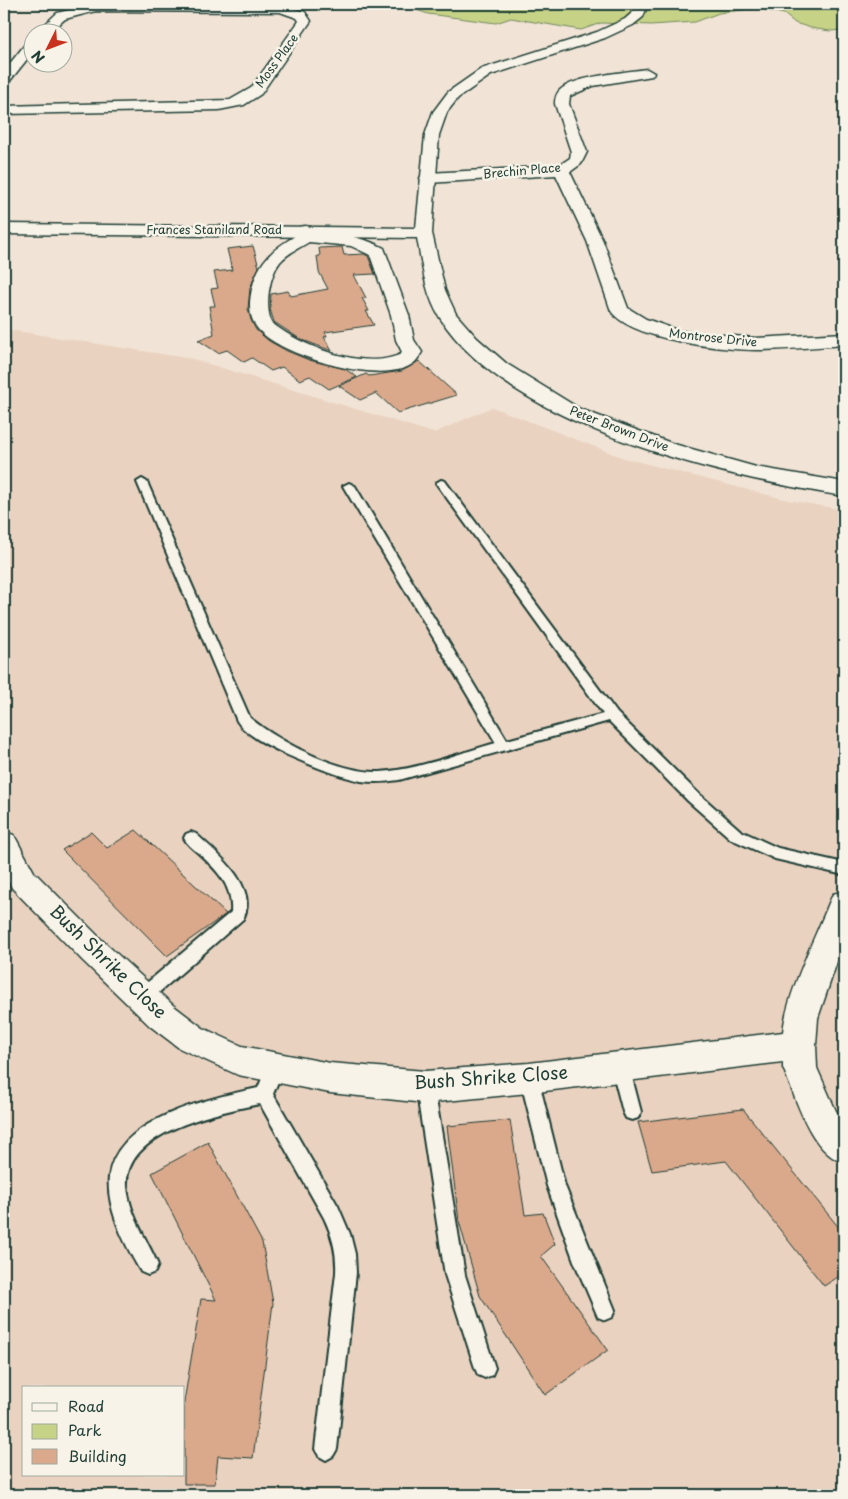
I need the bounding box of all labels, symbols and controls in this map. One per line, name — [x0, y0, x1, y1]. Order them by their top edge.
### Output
north arrow — [22, 22, 72, 72]
street label: Moss Place — [250, 30, 302, 91]
text: N — [26, 46, 49, 68]
street label: Brechin Place — [482, 158, 561, 182]
street label: Frances Staniland Road — [146, 220, 282, 238]
street label: Montrose Drive — [668, 323, 758, 351]
street label: Peter Brown Drive — [567, 401, 672, 455]
street label: Bush Shrike Close — [44, 898, 174, 1024]
street label: Bush Shrike Close — [413, 1058, 569, 1095]
legend — [22, 1386, 185, 1476]
text: Road — [68, 1394, 104, 1417]
text: Park — [68, 1418, 102, 1441]
text: Building — [68, 1444, 127, 1467]

